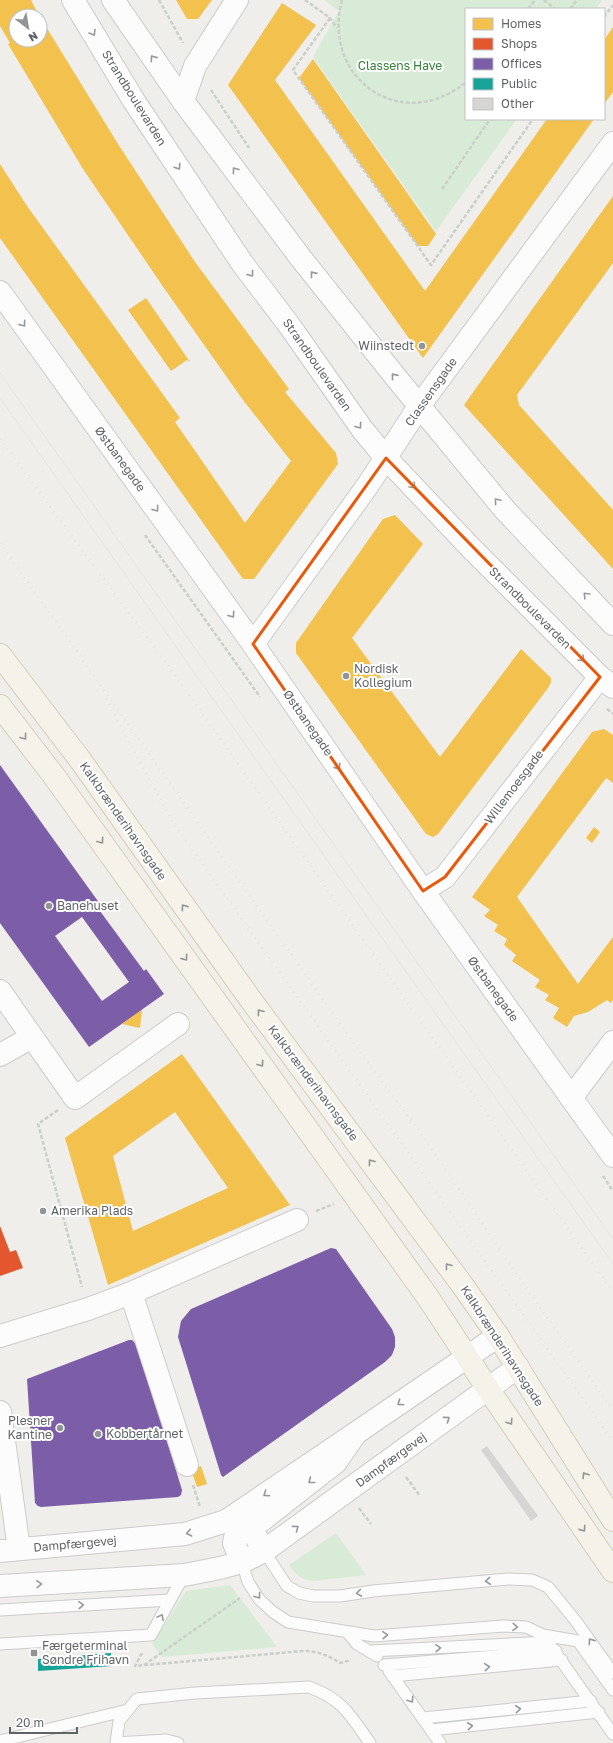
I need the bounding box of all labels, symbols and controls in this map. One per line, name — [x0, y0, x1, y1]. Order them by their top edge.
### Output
north arrow — [8, 8, 48, 48]
legend — [465, 8, 605, 120]
text: Homes — [501, 16, 541, 31]
text: N — [26, 29, 40, 45]
one-way arrow — [89, 29, 96, 36]
text: Shops — [501, 36, 537, 51]
street label: Strandboulevarden — [99, 47, 170, 148]
one-way arrow — [150, 55, 158, 62]
text: Offices — [501, 56, 542, 71]
park label: Classens Have — [358, 58, 442, 73]
text: Public — [501, 76, 538, 91]
text: Other — [501, 96, 534, 111]
one-way arrow — [173, 163, 181, 170]
one-way arrow — [233, 168, 240, 175]
one-way arrow — [246, 270, 253, 277]
one-way arrow — [311, 272, 318, 279]
street label: Strandboulevarden — [280, 315, 355, 414]
one-way arrow — [18, 320, 26, 327]
place label: Wiinstedt — [358, 338, 414, 353]
marker: Wiinstedt — [417, 341, 427, 351]
street label: Classensgade — [401, 354, 460, 429]
one-way arrow — [392, 373, 399, 380]
one-way arrow — [354, 421, 361, 428]
street label: Østbanegade — [92, 423, 149, 494]
one-way arrow — [408, 481, 416, 489]
one-way arrow — [494, 498, 501, 505]
one-way arrow — [151, 505, 159, 512]
street label: Strandboulevarden — [486, 563, 575, 652]
one-way arrow — [584, 593, 591, 600]
one-way arrow — [227, 610, 234, 617]
one-way arrow — [577, 654, 585, 662]
place label: Nordisk Kollegium — [354, 661, 412, 690]
marker: Nordisk Kollegium — [341, 671, 351, 681]
street label: Østbanegade — [280, 687, 337, 759]
one-way arrow — [19, 732, 26, 739]
street label: Willemoesgade — [481, 747, 546, 827]
street label: Kalkbrænderihavnsgade — [77, 759, 170, 883]
one-way arrow — [333, 763, 340, 770]
one-way arrow — [96, 837, 103, 844]
place label: Banehuset — [57, 898, 119, 913]
marker: Banehuset — [44, 901, 54, 911]
one-way arrow — [182, 904, 189, 911]
street label: Østbanegade — [465, 953, 522, 1024]
one-way arrow — [180, 954, 188, 961]
one-way arrow — [258, 1010, 265, 1017]
street label: Kalkbrænderihavnsgade — [265, 1022, 362, 1144]
one-way arrow — [256, 1060, 263, 1067]
one-way arrow — [369, 1159, 376, 1166]
place label: Amerika Plads — [51, 1203, 133, 1218]
marker: Amerika Plads — [38, 1206, 48, 1216]
one-way arrow — [445, 1263, 453, 1270]
street label: Kalkbrænderihavnsgade — [458, 1282, 547, 1409]
one-way arrow — [397, 1398, 404, 1406]
place label: Plesner Kantine — [7, 1413, 52, 1442]
one-way arrow — [442, 1417, 449, 1424]
one-way arrow — [505, 1417, 512, 1424]
marker: Plesner Kantine — [55, 1423, 65, 1433]
place label: Kobbertårnet — [106, 1426, 183, 1441]
marker: Kobbertårnet — [93, 1429, 103, 1439]
street label: Dampfærgevej — [352, 1429, 429, 1490]
one-way arrow — [582, 1472, 590, 1479]
one-way arrow — [309, 1477, 316, 1484]
one-way arrow — [263, 1489, 270, 1497]
one-way arrow — [579, 1524, 586, 1531]
one-way arrow — [292, 1526, 299, 1533]
one-way arrow — [186, 1528, 192, 1536]
street label: Dampfærgevej — [33, 1532, 117, 1555]
one-way arrow — [485, 1576, 491, 1585]
one-way arrow — [36, 1579, 42, 1588]
one-way arrow — [356, 1588, 362, 1597]
one-way arrow — [253, 1592, 260, 1599]
one-way arrow — [78, 1601, 84, 1610]
one-way arrow — [156, 1614, 164, 1622]
one-way arrow — [512, 1622, 518, 1631]
one-way arrow — [382, 1630, 388, 1639]
place label: Færgeterminal Søndre Frihavn — [42, 1638, 129, 1667]
one-way arrow — [588, 1638, 596, 1645]
one-way arrow — [435, 1644, 441, 1652]
marker: Færgeterminal Søndre Frihavn — [29, 1648, 39, 1658]
one-way arrow — [484, 1663, 490, 1672]
one-way arrow — [406, 1696, 414, 1703]
one-way arrow — [515, 1704, 521, 1713]
scale bar — [10, 1709, 77, 1735]
text: 20 m — [16, 1715, 44, 1730]
one-way arrow — [467, 1721, 473, 1730]

